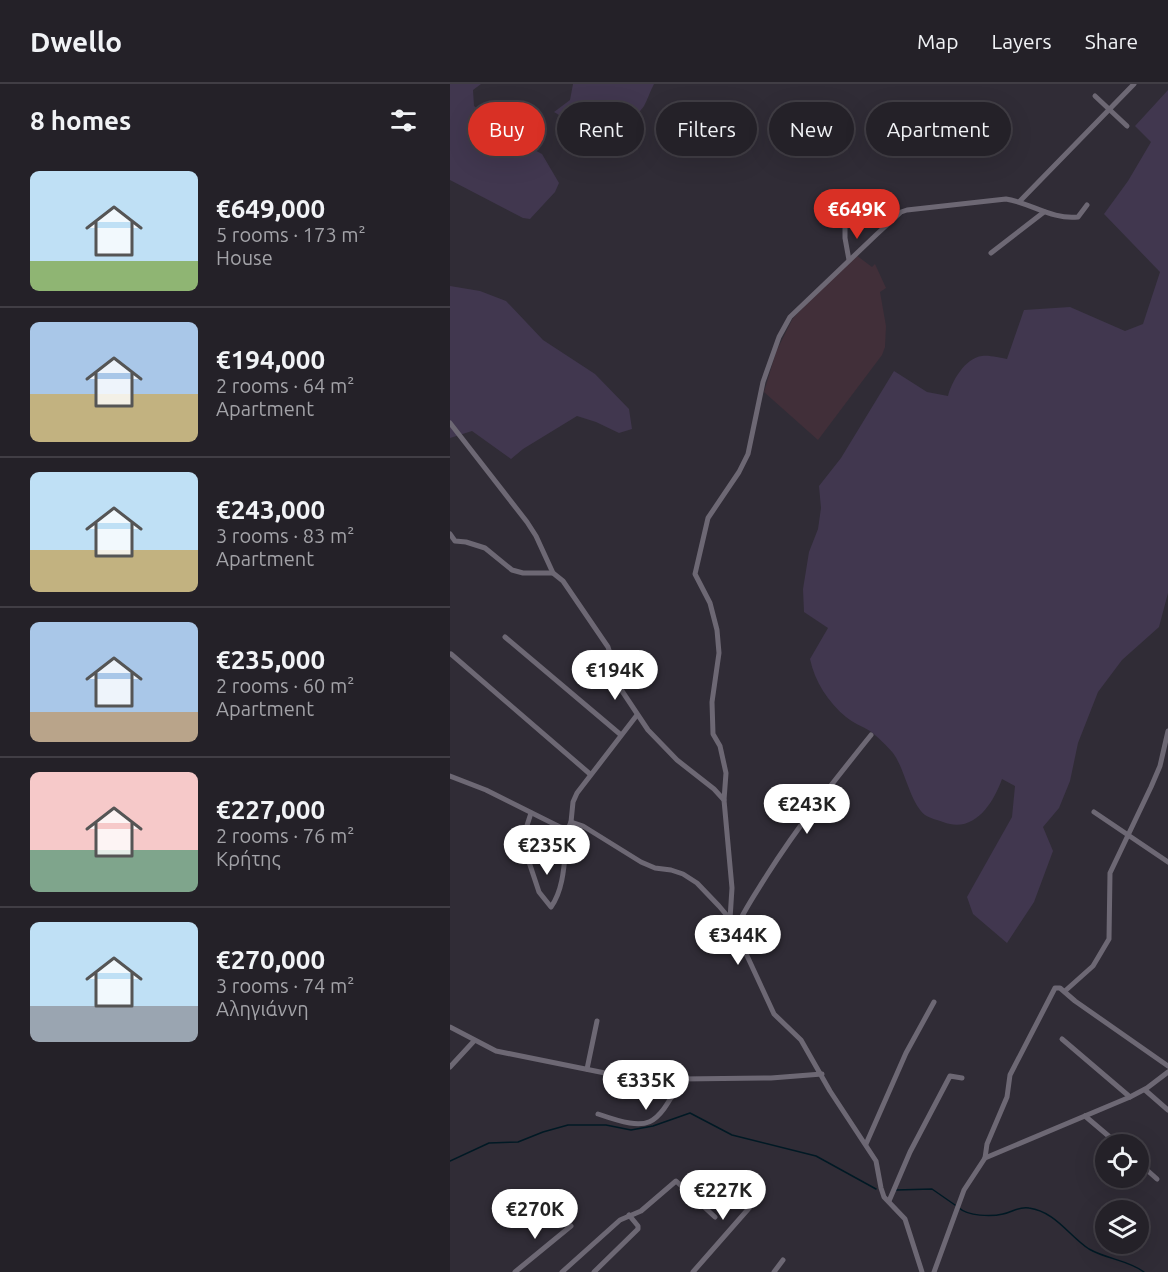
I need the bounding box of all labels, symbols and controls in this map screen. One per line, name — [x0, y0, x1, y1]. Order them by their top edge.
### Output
text: Dwello — [30, 26, 122, 57]
text: Map — [917, 29, 958, 53]
text: Layers — [991, 29, 1052, 53]
text: Share — [1085, 29, 1138, 53]
chip: Buy — [468, 102, 545, 156]
chip: Rent — [557, 102, 644, 156]
chip: Filters — [656, 102, 757, 156]
chip: New — [769, 102, 854, 156]
chip: Apartment — [866, 102, 1011, 156]
icon: filters — [387, 104, 420, 137]
text: 8 homes — [30, 106, 131, 135]
pin: €649K — [815, 189, 899, 240]
text: €649,000 — [216, 194, 325, 223]
icon: home — [78, 195, 150, 267]
text: €649K — [828, 197, 886, 220]
text: 5 rooms · 173 m² — [216, 223, 366, 246]
text: House — [216, 246, 273, 269]
text: €194,000 — [216, 345, 325, 374]
icon: home — [78, 346, 150, 418]
text: 2 rooms · 64 m² — [216, 374, 354, 397]
text: Apartment — [216, 397, 314, 420]
text: €243,000 — [216, 495, 325, 524]
icon: home — [78, 496, 150, 568]
text: 3 rooms · 83 m² — [216, 524, 354, 547]
text: Apartment — [216, 547, 314, 570]
text: €235,000 — [216, 645, 325, 674]
icon: home — [78, 646, 150, 718]
pin: €194K — [573, 650, 657, 701]
text: €194K — [586, 658, 644, 681]
text: 2 rooms · 60 m² — [216, 674, 354, 697]
text: Apartment — [216, 697, 314, 720]
pin: €243K — [765, 784, 849, 835]
text: €243K — [778, 792, 836, 815]
text: €227,000 — [216, 795, 325, 824]
icon: home — [78, 796, 150, 868]
text: 2 rooms · 76 m² — [216, 824, 354, 847]
pin: €235K — [505, 825, 589, 876]
text: €235K — [518, 833, 576, 856]
text: Κρήτης — [216, 847, 281, 870]
pin: €344K — [696, 915, 780, 966]
text: €344K — [709, 923, 767, 946]
text: €270,000 — [216, 945, 325, 974]
icon: home — [78, 946, 150, 1018]
text: 3 rooms · 74 m² — [216, 974, 354, 997]
text: Αληγιάννη — [216, 997, 309, 1020]
pin: €335K — [604, 1060, 688, 1111]
text: €335K — [617, 1068, 675, 1091]
map controls — [1095, 1134, 1149, 1254]
button: locate — [1095, 1134, 1149, 1188]
pin: €227K — [681, 1170, 765, 1221]
text: €227K — [694, 1178, 752, 1201]
pin: €270K — [493, 1189, 577, 1240]
text: €270K — [506, 1197, 564, 1220]
button: layers — [1095, 1200, 1149, 1254]

